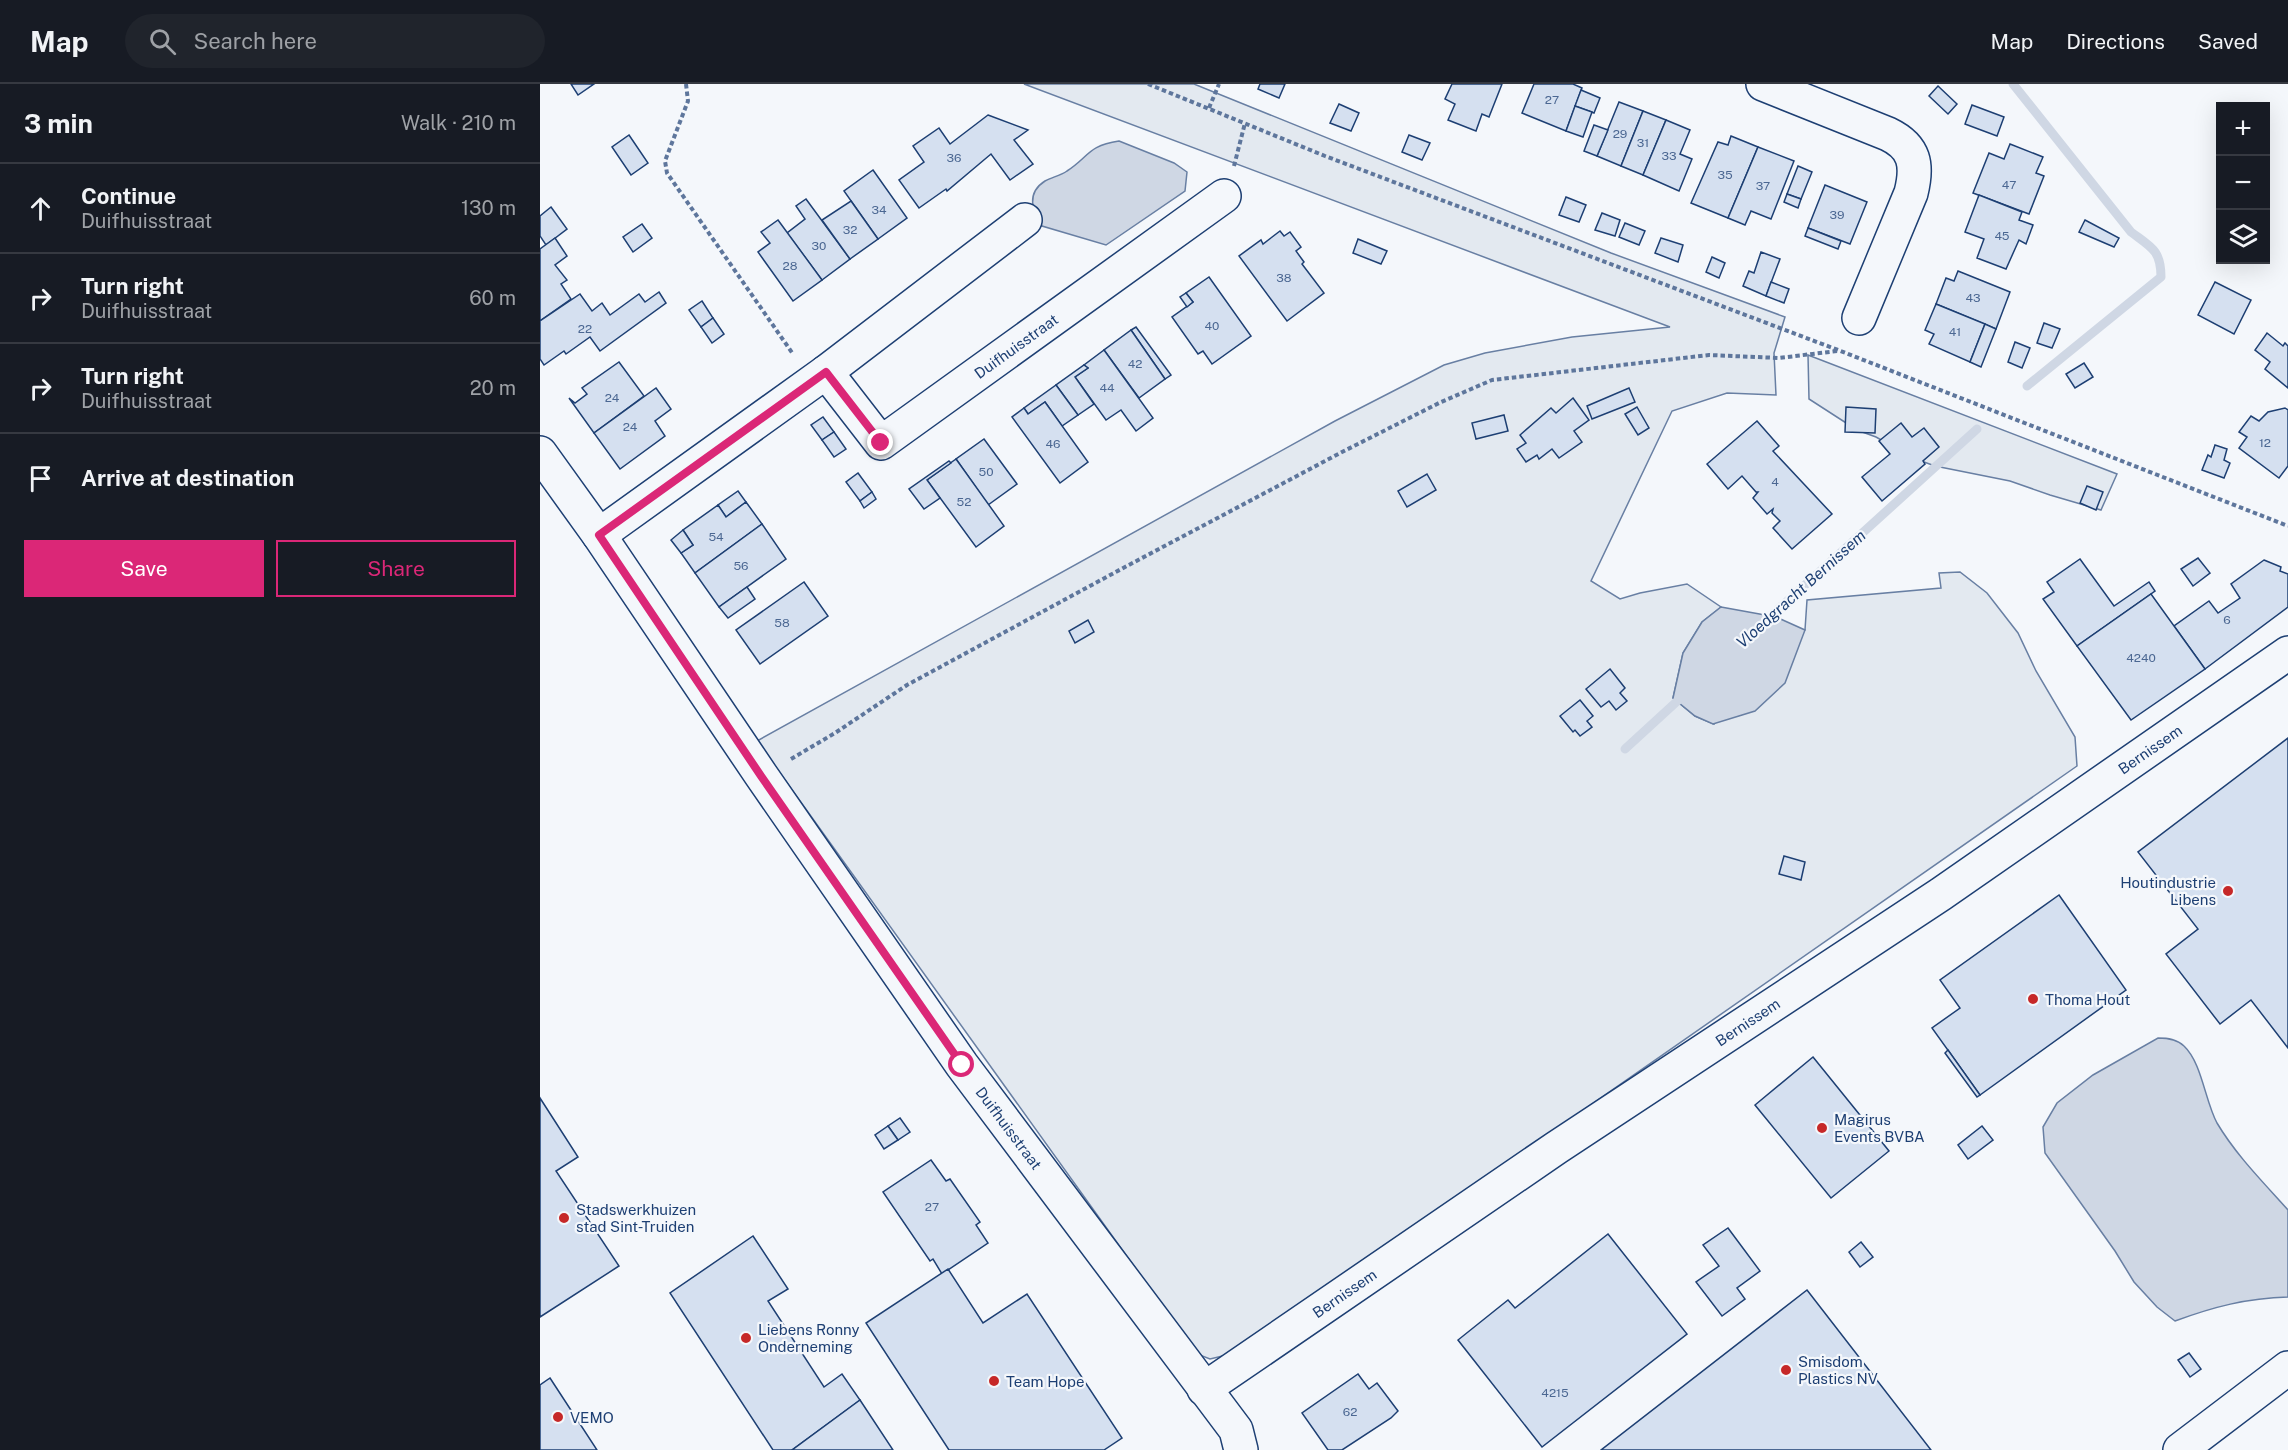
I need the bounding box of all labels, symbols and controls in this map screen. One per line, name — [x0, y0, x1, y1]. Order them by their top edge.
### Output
search box — [125, 14, 545, 68]
text: Map — [30, 25, 89, 58]
icon: search — [146, 25, 179, 58]
text: Search here — [194, 28, 317, 54]
text: Map — [1991, 29, 2033, 54]
text: Directions — [2066, 29, 2165, 54]
text: Saved — [2198, 29, 2258, 54]
house number: 27 — [1545, 93, 1559, 107]
map controls — [2216, 102, 2270, 264]
button: + — [2216, 102, 2270, 156]
text: 3 min — [24, 108, 93, 139]
text: Walk · 210 m — [401, 111, 516, 135]
house number: 29 — [1613, 127, 1627, 141]
house number: 31 — [1637, 136, 1649, 150]
house number: 33 — [1661, 149, 1677, 163]
house number: 36 — [947, 151, 961, 165]
button: − — [2216, 156, 2270, 210]
house number: 35 — [1717, 168, 1733, 182]
house number: 47 — [2002, 178, 2016, 192]
house number: 37 — [1756, 179, 1770, 193]
text: Continue — [81, 183, 176, 209]
icon: ahead — [24, 192, 57, 225]
text: 130 m — [461, 196, 516, 220]
house number: 34 — [871, 203, 887, 217]
house number: 39 — [1830, 208, 1844, 222]
text: Duifhuisstraat — [81, 209, 212, 233]
button: layers — [2216, 210, 2270, 264]
house number: 32 — [843, 223, 857, 237]
house number: 45 — [1994, 229, 2010, 243]
house number: 30 — [812, 239, 826, 253]
house number: 28 — [783, 259, 798, 273]
house number: 38 — [1276, 271, 1292, 285]
text: Turn right — [81, 273, 184, 299]
icon: right — [24, 282, 57, 315]
text: 60 m — [469, 286, 516, 310]
house number: 43 — [1965, 291, 1981, 305]
text: Duifhuisstraat — [81, 299, 212, 323]
street label: Duifhuisstraat — [971, 310, 1061, 382]
house number: 40 — [1205, 319, 1219, 333]
house number: 22 — [578, 322, 592, 336]
house number: 41 — [1949, 325, 1961, 339]
house number: 42 — [1128, 357, 1142, 371]
text: Turn right — [81, 363, 184, 389]
icon: right — [24, 372, 57, 405]
text: 20 m — [470, 376, 516, 400]
house number: 44 — [1099, 381, 1115, 395]
text: Duifhuisstraat — [81, 389, 212, 413]
house number: 24 — [605, 391, 620, 405]
house number: 24 — [623, 420, 638, 434]
route end — [867, 429, 893, 455]
house number: 12 — [2259, 436, 2271, 450]
house number: 46 — [1045, 437, 1061, 451]
icon: arrive — [24, 462, 57, 495]
text: Arrive at destination — [81, 465, 294, 491]
house number: 50 — [978, 465, 994, 479]
house number: 4 — [1771, 475, 1779, 489]
house number: 52 — [957, 495, 971, 509]
water label: Vloedgracht Bernissem — [1732, 526, 1870, 652]
house number: 54 — [708, 530, 724, 544]
button: Save — [24, 540, 264, 597]
button: Share — [276, 540, 516, 597]
house number: 56 — [733, 559, 749, 573]
house number: 6 — [2223, 613, 2231, 627]
house number: 58 — [774, 616, 790, 630]
house number: 4240 — [2126, 651, 2156, 665]
street label: Bernissem — [2115, 721, 2185, 777]
place label: Houtindustrie Libens — [2120, 874, 2216, 908]
marker: Houtindustrie Libens — [2221, 884, 2235, 898]
place label: Thoma Hout — [2045, 991, 2130, 1008]
marker: Thoma Hout — [2026, 992, 2040, 1006]
street label: Bernissem — [1712, 994, 1783, 1049]
route start — [948, 1051, 974, 1077]
street label: Duifhuisstraat — [973, 1083, 1046, 1173]
place label: Magirus Events BVBA — [1834, 1111, 1925, 1145]
marker: Magirus Events BVBA — [1815, 1121, 1829, 1135]
house number: 27 — [925, 1200, 939, 1214]
place label: Stadswerkhuizen stad Sint-Truiden — [576, 1201, 696, 1235]
marker: Stadswerkhuizen stad Sint-Truiden — [557, 1211, 571, 1225]
street label: Bernissem — [1309, 1265, 1379, 1321]
place label: Liebens Ronny Onderneming — [758, 1321, 860, 1355]
marker: Liebens Ronny Onderneming — [739, 1331, 753, 1345]
place label: Smisdom Plastics NV — [1798, 1353, 1878, 1387]
marker: Smisdom Plastics NV — [1779, 1363, 1793, 1377]
place label: Team Hope — [1006, 1373, 1084, 1390]
marker: Team Hope — [987, 1374, 1001, 1388]
house number: 4215 — [1541, 1386, 1569, 1400]
house number: 62 — [1343, 1405, 1357, 1419]
place label: VEMO — [570, 1409, 614, 1426]
marker: VEMO — [551, 1410, 565, 1424]

